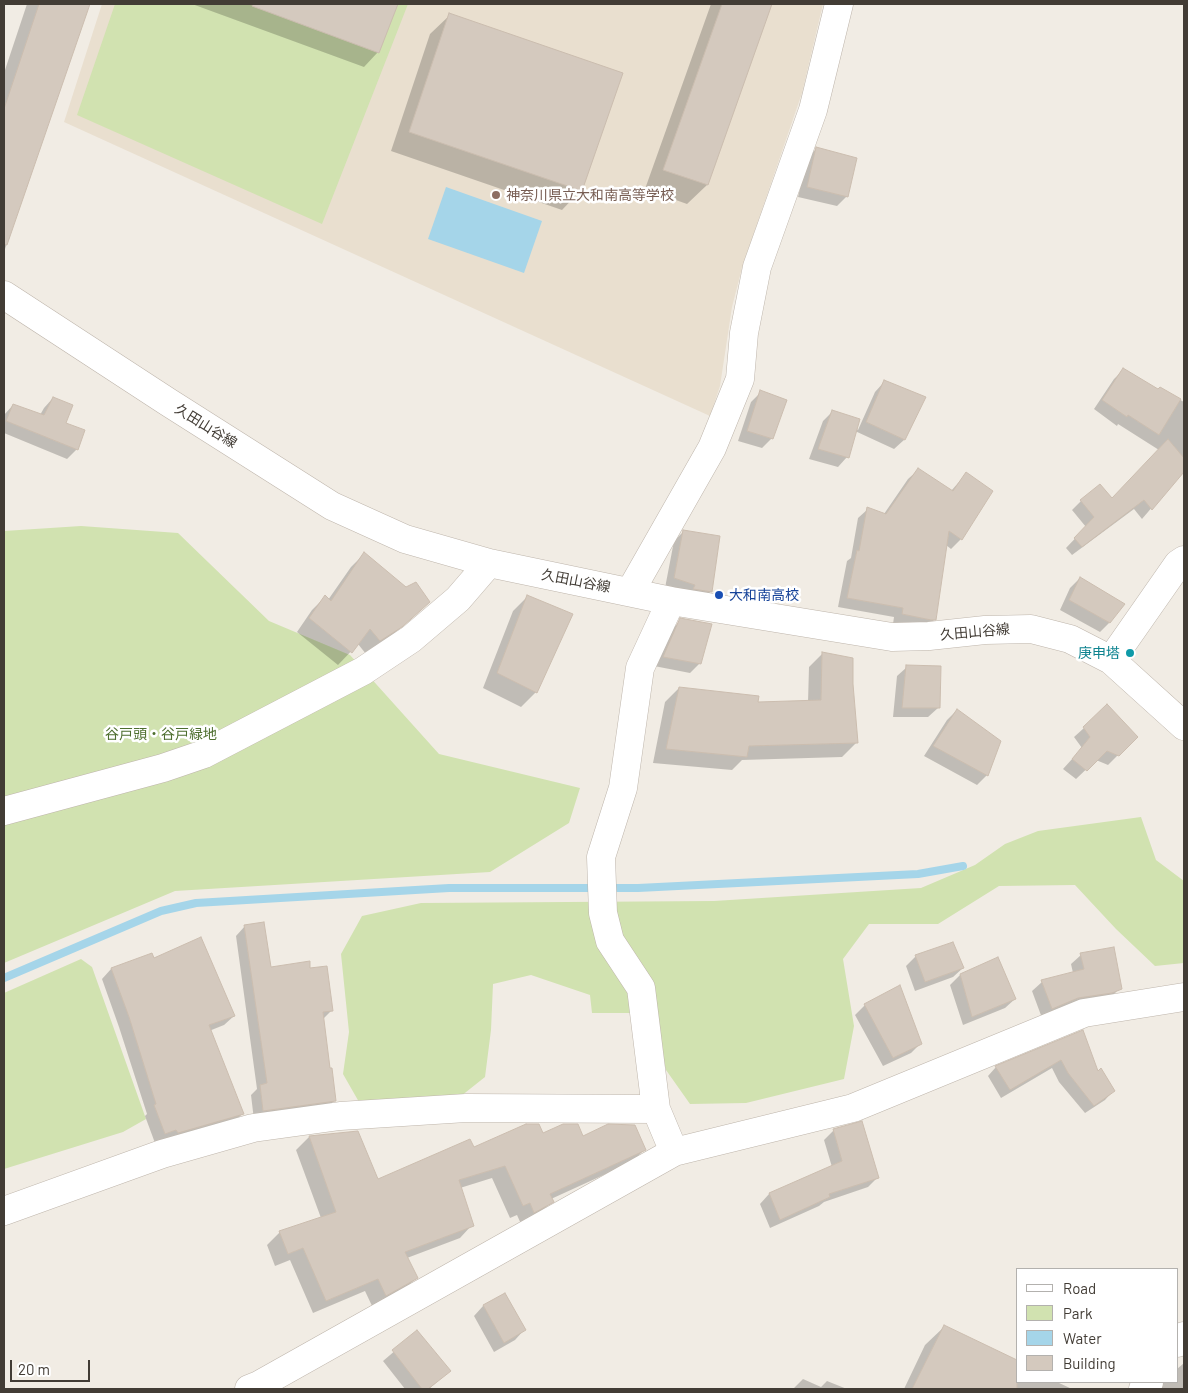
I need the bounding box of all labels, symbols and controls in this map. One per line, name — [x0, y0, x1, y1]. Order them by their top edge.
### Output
place label: 神奈川県立大和南高等学校 — [506, 187, 674, 203]
marker: 神奈川県立大和南高等学校 — [490, 189, 502, 201]
street label: 久田山谷線 — [172, 400, 240, 452]
street label: 久田山谷線 — [540, 566, 612, 596]
place label: 大和南高校 — [729, 587, 799, 603]
marker: 大和南高校 — [713, 589, 725, 601]
street label: 久田山谷線 — [939, 621, 1011, 643]
place label: 庚申塔 — [1078, 645, 1120, 661]
marker: 庚申塔 — [1124, 647, 1136, 659]
park label: 谷戸頭・谷戸緑地 — [105, 726, 217, 742]
legend — [1016, 1268, 1178, 1383]
text: Road — [1063, 1279, 1096, 1297]
text: Park — [1063, 1304, 1092, 1322]
text: Water — [1063, 1329, 1102, 1347]
scale bar — [12, 1350, 92, 1382]
text: Building — [1063, 1354, 1116, 1372]
text: 20 m — [18, 1360, 50, 1378]

